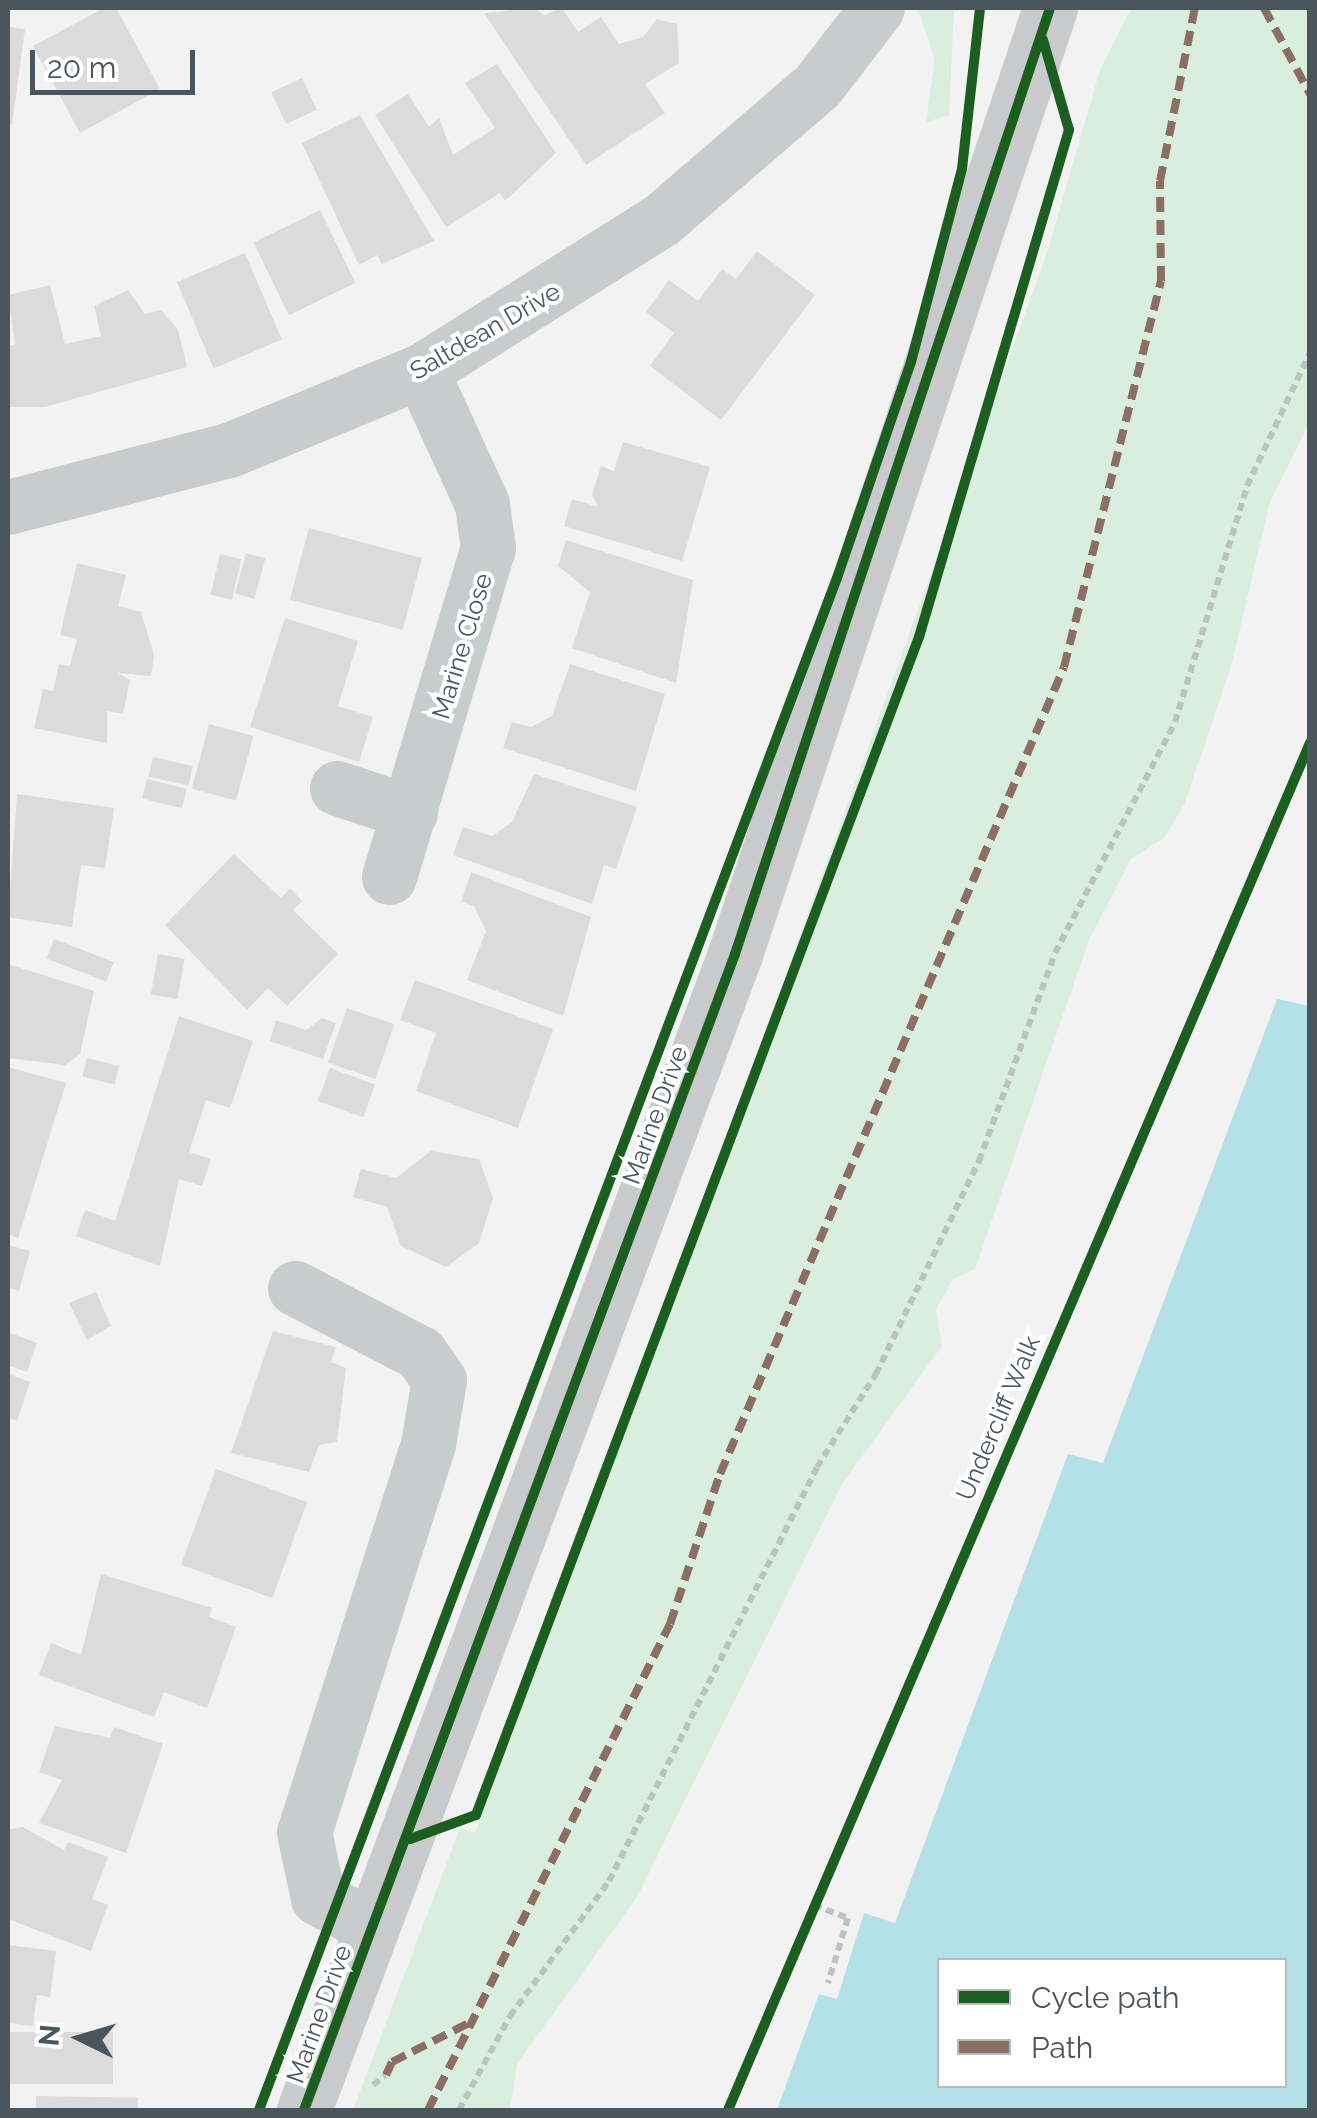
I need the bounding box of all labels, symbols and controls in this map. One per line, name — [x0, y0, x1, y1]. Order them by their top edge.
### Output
scale bar — [35, 30, 200, 92]
text: 20 m — [47, 50, 116, 85]
street label: Saltdean Drive — [405, 276, 565, 386]
street label: Marine Close — [426, 569, 498, 723]
street label: Marine Drive — [616, 1042, 694, 1188]
street label: Undercliff Walk — [950, 1331, 1046, 1505]
street label: Marine Drive — [280, 1941, 358, 2087]
legend — [937, 1958, 1287, 2088]
text: Cycle path — [1031, 1980, 1179, 2015]
north arrow — [30, 1988, 130, 2088]
text: N — [32, 2023, 67, 2047]
text: Path — [1031, 2030, 1093, 2065]

